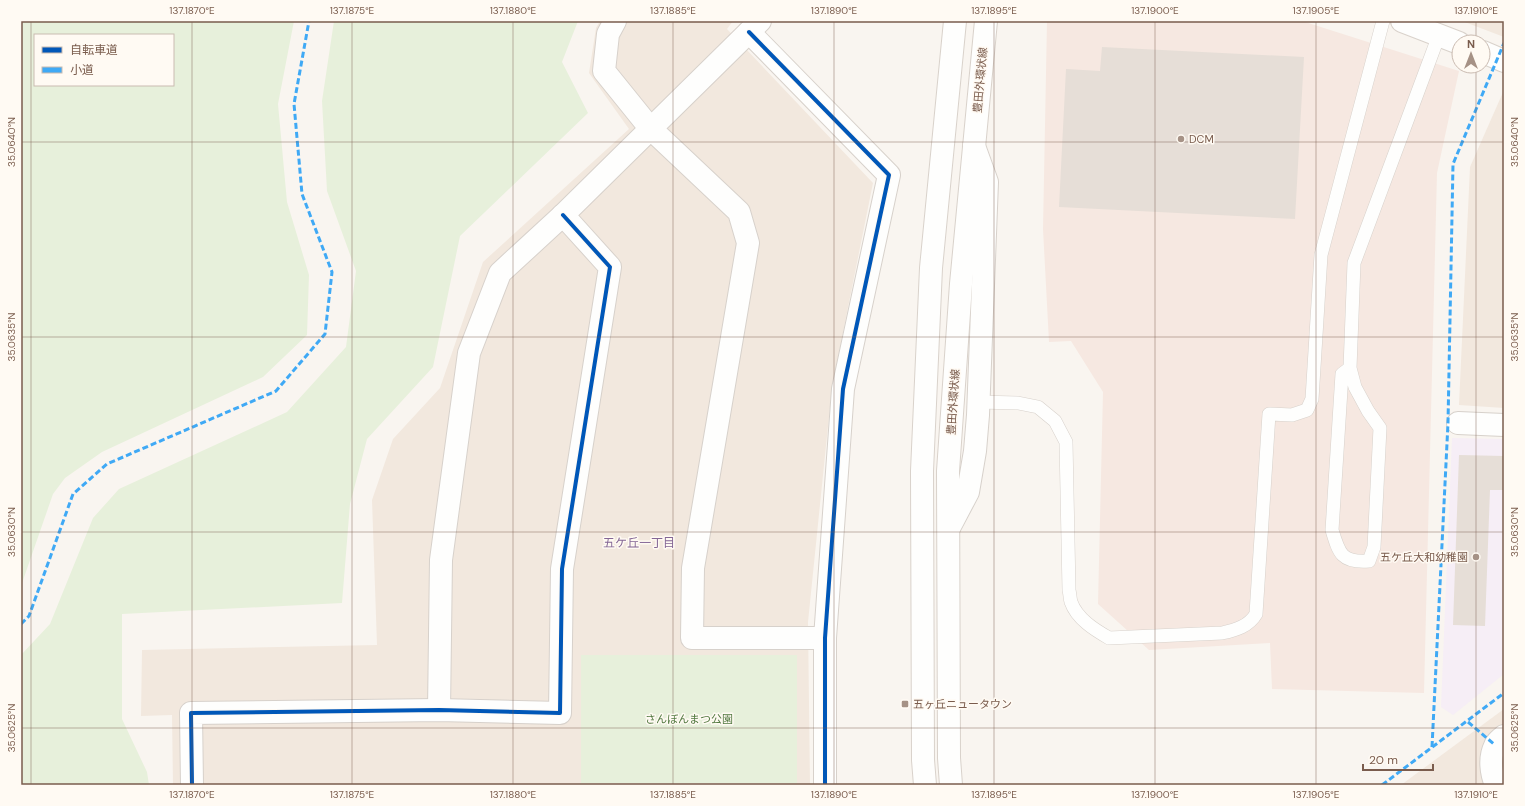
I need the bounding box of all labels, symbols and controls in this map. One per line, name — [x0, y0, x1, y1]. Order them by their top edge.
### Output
text: 137.1870°E — [169, 4, 215, 17]
text: 137.1875°E — [330, 4, 375, 17]
text: 137.1880°E — [490, 4, 537, 17]
text: 137.1885°E — [650, 4, 696, 17]
text: 137.1890°E — [811, 4, 858, 17]
text: 137.1895°E — [971, 4, 1017, 17]
text: 137.1900°E — [1131, 4, 1179, 17]
text: 137.1905°E — [1293, 4, 1340, 17]
text: 137.1910°E — [1454, 4, 1498, 17]
legend — [34, 34, 174, 86]
north arrow — [1451, 34, 1491, 74]
text: N — [1467, 37, 1475, 51]
text: 自転車道 — [70, 42, 118, 58]
street label: 豊田外環状線 — [970, 47, 990, 113]
text: 小道 — [70, 62, 94, 78]
text: 35.0640°N — [5, 117, 18, 167]
text: 35.0640°N — [1508, 117, 1521, 167]
place label: DCM — [1189, 132, 1214, 146]
marker: DCM — [1176, 134, 1186, 144]
text: 35.0635°N — [5, 312, 18, 362]
text: 35.0635°N — [1508, 312, 1521, 362]
street label: 豊田外環状線 — [944, 369, 962, 435]
text: 35.0630°N — [5, 507, 18, 557]
text: 35.0630°N — [1508, 507, 1521, 557]
district label: 五ケ丘一丁目 — [603, 535, 675, 551]
place label: 五ケ丘大和幼稚園 — [1380, 550, 1468, 564]
marker: 五ケ丘大和幼稚園 — [1471, 552, 1481, 562]
place label: 五ヶ丘ニュータウン — [913, 697, 1012, 711]
marker: 五ヶ丘ニュータウン — [900, 699, 910, 709]
text: 35.0625°N — [5, 704, 18, 752]
text: 35.0625°N — [1508, 704, 1521, 752]
park label: さんぼんまつ公園 — [645, 712, 733, 726]
scale bar — [1363, 746, 1433, 772]
text: 20 m — [1369, 752, 1398, 768]
text: 137.1870°E — [169, 788, 215, 801]
text: 137.1875°E — [330, 788, 375, 801]
text: 137.1880°E — [490, 788, 537, 801]
text: 137.1885°E — [650, 788, 696, 801]
text: 137.1890°E — [811, 788, 858, 801]
text: 137.1895°E — [971, 788, 1017, 801]
text: 137.1900°E — [1131, 788, 1179, 801]
text: 137.1905°E — [1293, 788, 1340, 801]
text: 137.1910°E — [1454, 788, 1498, 801]

